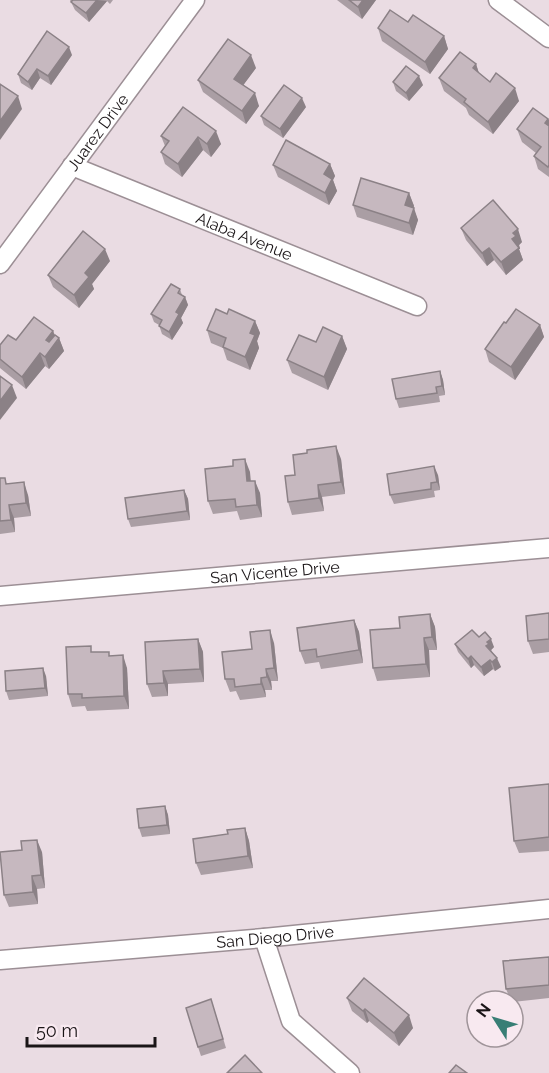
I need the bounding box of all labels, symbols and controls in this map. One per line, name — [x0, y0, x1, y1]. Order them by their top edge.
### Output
street label: Juarez Drive — [63, 90, 132, 175]
street label: Alaba Avenue — [193, 208, 295, 264]
street label: San Vicente Drive — [209, 557, 341, 588]
street label: San Diego Drive — [216, 922, 335, 952]
north arrow — [465, 989, 525, 1049]
text: N — [472, 1000, 495, 1021]
scale bar — [27, 1010, 154, 1048]
text: 50 m — [36, 1020, 78, 1041]

